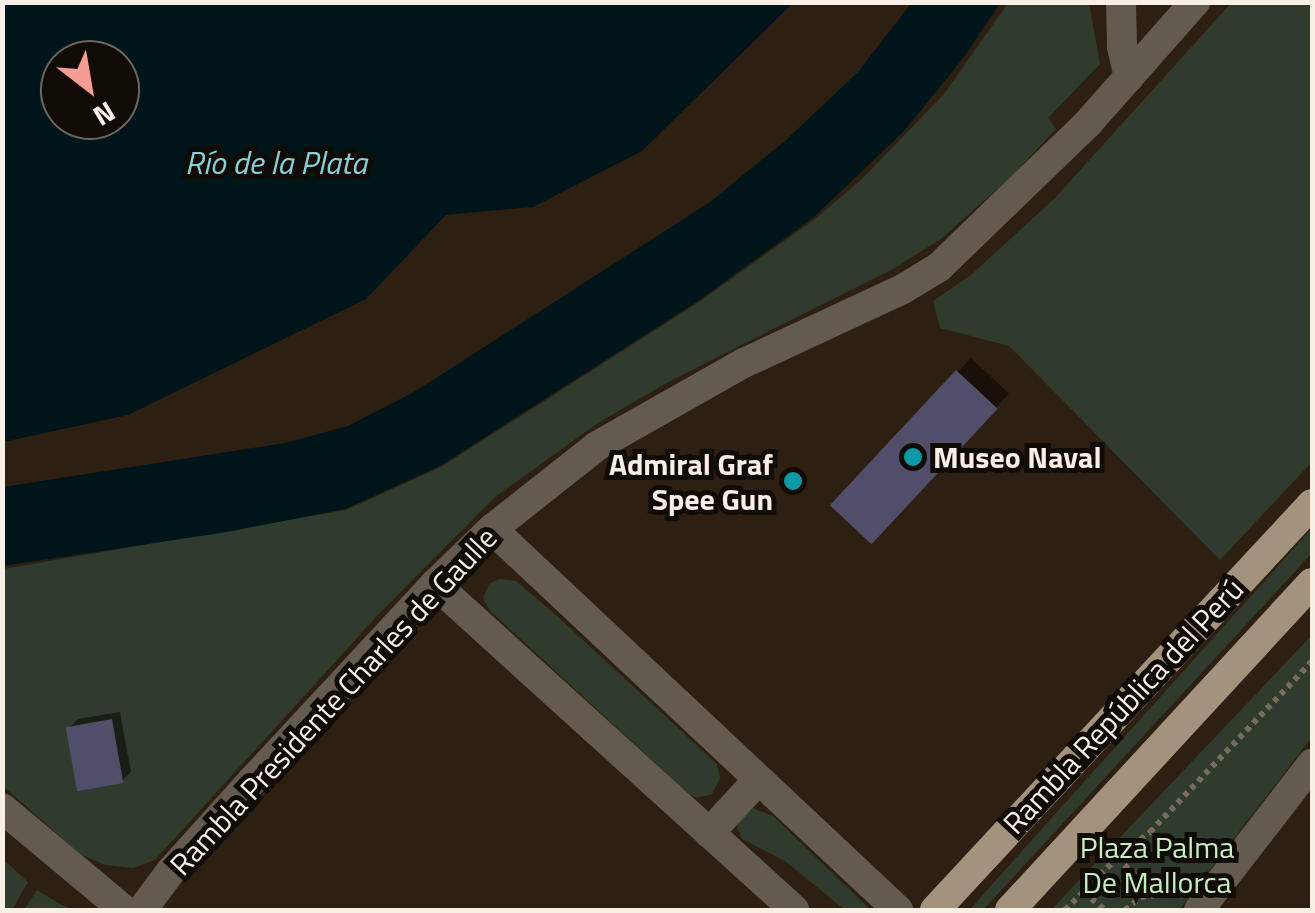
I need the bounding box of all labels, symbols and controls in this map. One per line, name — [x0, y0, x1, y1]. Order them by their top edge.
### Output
north arrow — [40, 40, 140, 140]
text: N — [85, 91, 124, 138]
water label: Río de la Plata — [185, 143, 367, 181]
place label: Museo Naval — [933, 439, 1101, 475]
place label: Admiral Graf Spee Gun — [609, 446, 773, 516]
marker: Museo Naval — [902, 446, 924, 468]
marker: Admiral Graf Spee Gun — [782, 470, 804, 492]
street label: Rambla Presidente Charles de Gaulle — [162, 520, 504, 882]
street label: Rambla República del Perú — [995, 571, 1251, 841]
park label: Plaza Palma De Mallorca — [1080, 829, 1234, 900]

